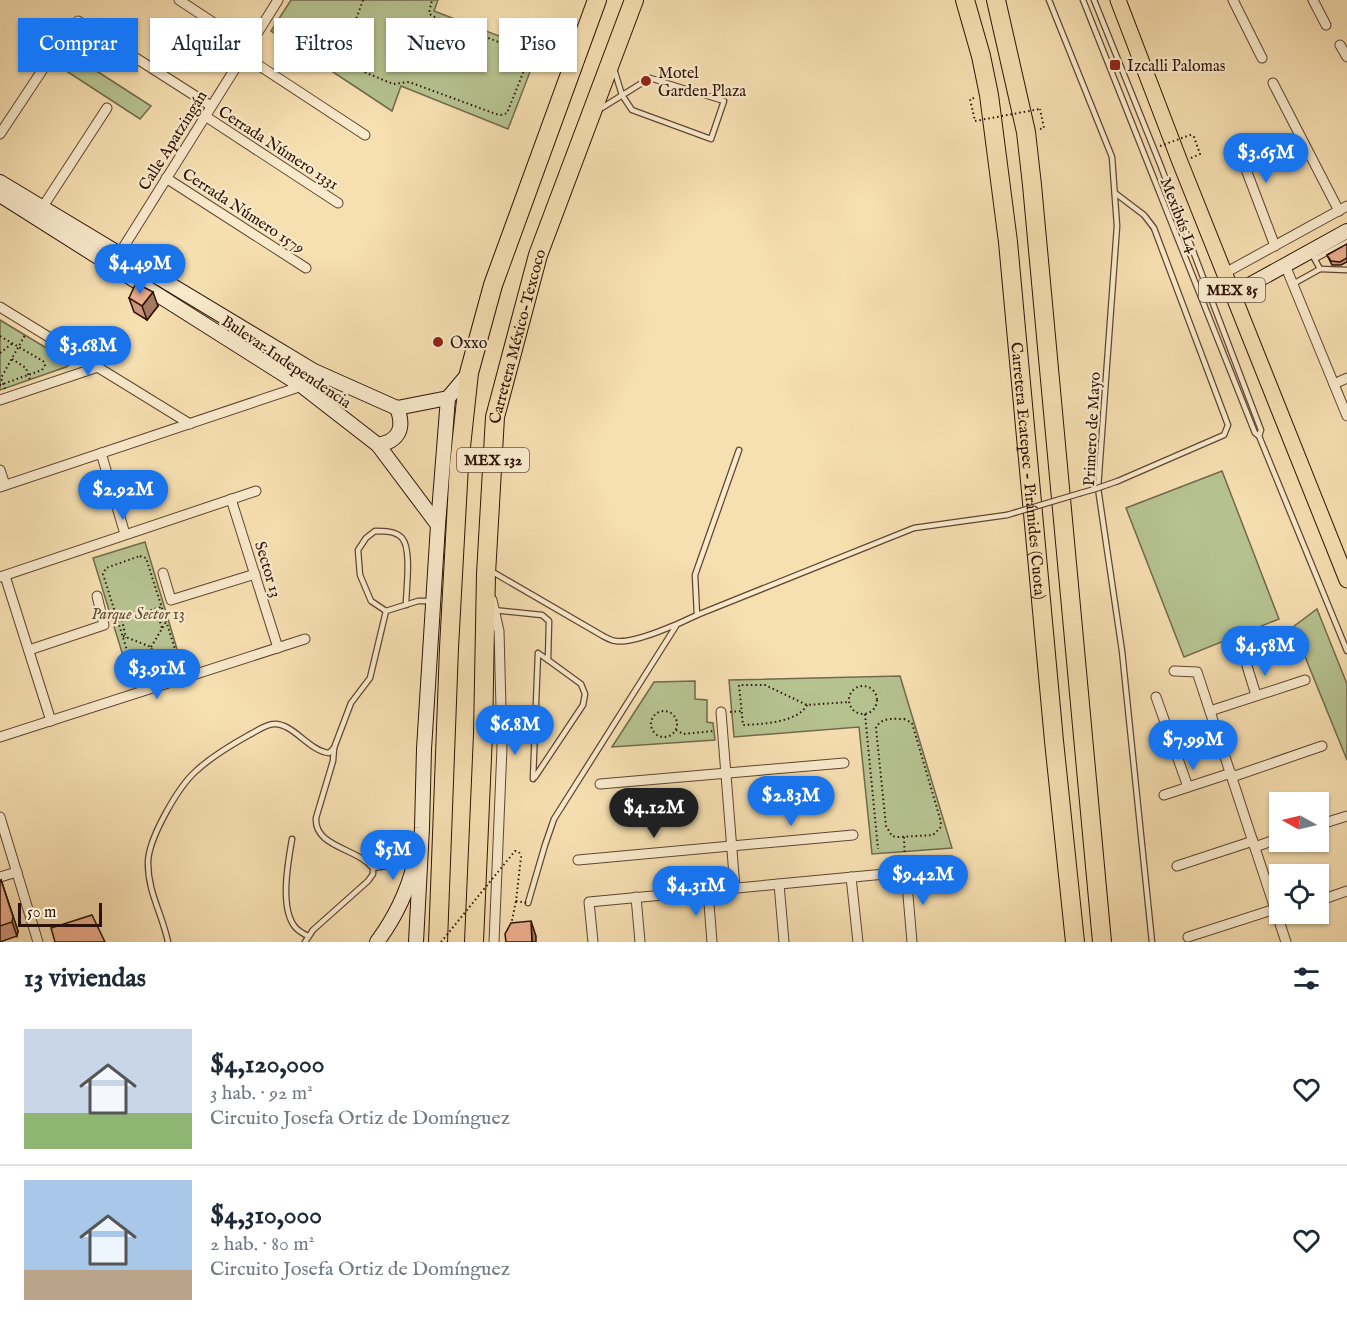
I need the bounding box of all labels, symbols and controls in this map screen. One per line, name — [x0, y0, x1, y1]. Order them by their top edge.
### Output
chip: Comprar — [18, 18, 138, 72]
chip: Alquilar — [150, 18, 262, 72]
chip: Filtros — [274, 18, 374, 72]
chip: Nuevo — [386, 18, 487, 72]
chip: Piso — [499, 18, 577, 72]
place label: Izcalli Palomas — [1127, 57, 1226, 77]
marker: Izcalli Palomas — [1108, 58, 1122, 72]
place label: Motel Garden Plaza — [658, 64, 746, 102]
marker: Motel Garden Plaza — [639, 74, 653, 88]
street label: Calle Apatzingán — [135, 87, 213, 195]
street label: Cerrada Número 1331 — [214, 102, 342, 195]
pin: $3.65M — [1217, 133, 1315, 184]
text: $3.65M — [1237, 140, 1295, 165]
street label: Cerrada Número 1579 — [178, 165, 308, 259]
street label: Mexibús L4 — [1155, 175, 1202, 256]
pin: $4.49M — [91, 244, 189, 295]
street label: Carretera México-Texcoco — [487, 246, 551, 424]
text: $4.49M — [108, 251, 172, 276]
road number: MEX 85 — [1199, 278, 1265, 302]
street label: Bulevar Independencia — [217, 312, 355, 414]
pin: $3.68M — [39, 326, 137, 377]
text: $3.68M — [59, 333, 117, 358]
place label: Oxxo — [450, 334, 488, 354]
marker: Oxxo — [431, 335, 445, 349]
street label: Carretera Ecatepec - Pirámides (Cuota) — [1005, 341, 1049, 601]
street label: Primero de Mayo — [1080, 371, 1106, 487]
road number: MEX 132 — [457, 448, 529, 472]
pin: $2.92M — [74, 470, 172, 521]
text: $2.92M — [92, 477, 154, 502]
street label: Sector 13 — [249, 539, 285, 600]
park label: Parque Sector 13 — [91, 605, 185, 625]
pin: $4.58M — [1216, 626, 1314, 677]
text: $4.58M — [1235, 633, 1295, 658]
pin: $3.91M — [108, 649, 206, 700]
text: $3.91M — [128, 656, 186, 681]
pin: $6.8M — [473, 705, 557, 756]
text: $6.8M — [490, 712, 540, 737]
pin: $7.99M — [1144, 720, 1242, 771]
text: $7.99M — [1163, 727, 1224, 752]
pin: $2.83M — [742, 776, 840, 827]
text: $2.83M — [762, 783, 820, 808]
pin: $4.12M — [605, 788, 703, 839]
north arrow — [1269, 792, 1329, 852]
map controls — [1269, 792, 1329, 924]
text: $4.12M — [623, 795, 685, 820]
pin: $5M — [364, 830, 422, 881]
text: $5M — [374, 837, 412, 862]
pin: $9.42M — [874, 855, 972, 906]
text: $9.42M — [892, 862, 954, 887]
button: locate — [1269, 864, 1329, 924]
pin: $4.31M — [647, 866, 745, 917]
text: $4.31M — [666, 873, 726, 898]
scale bar — [18, 900, 102, 928]
text: 50 m — [27, 903, 56, 923]
text: 13 viviendas — [24, 962, 146, 995]
icon: filters — [1290, 962, 1323, 995]
text: $4,120,000 — [210, 1048, 325, 1081]
icon: home — [72, 1053, 144, 1125]
icon: heart — [1290, 1073, 1323, 1106]
text: 3 hab. · 92 m² — [210, 1081, 313, 1106]
text: Circuito Josefa Ortiz de Domínguez — [210, 1106, 510, 1131]
text: $4,310,000 — [210, 1199, 322, 1232]
icon: home — [72, 1204, 144, 1276]
icon: heart — [1290, 1224, 1323, 1257]
text: 2 hab. · 80 m² — [210, 1232, 314, 1257]
text: Circuito Josefa Ortiz de Domínguez — [210, 1257, 510, 1282]

